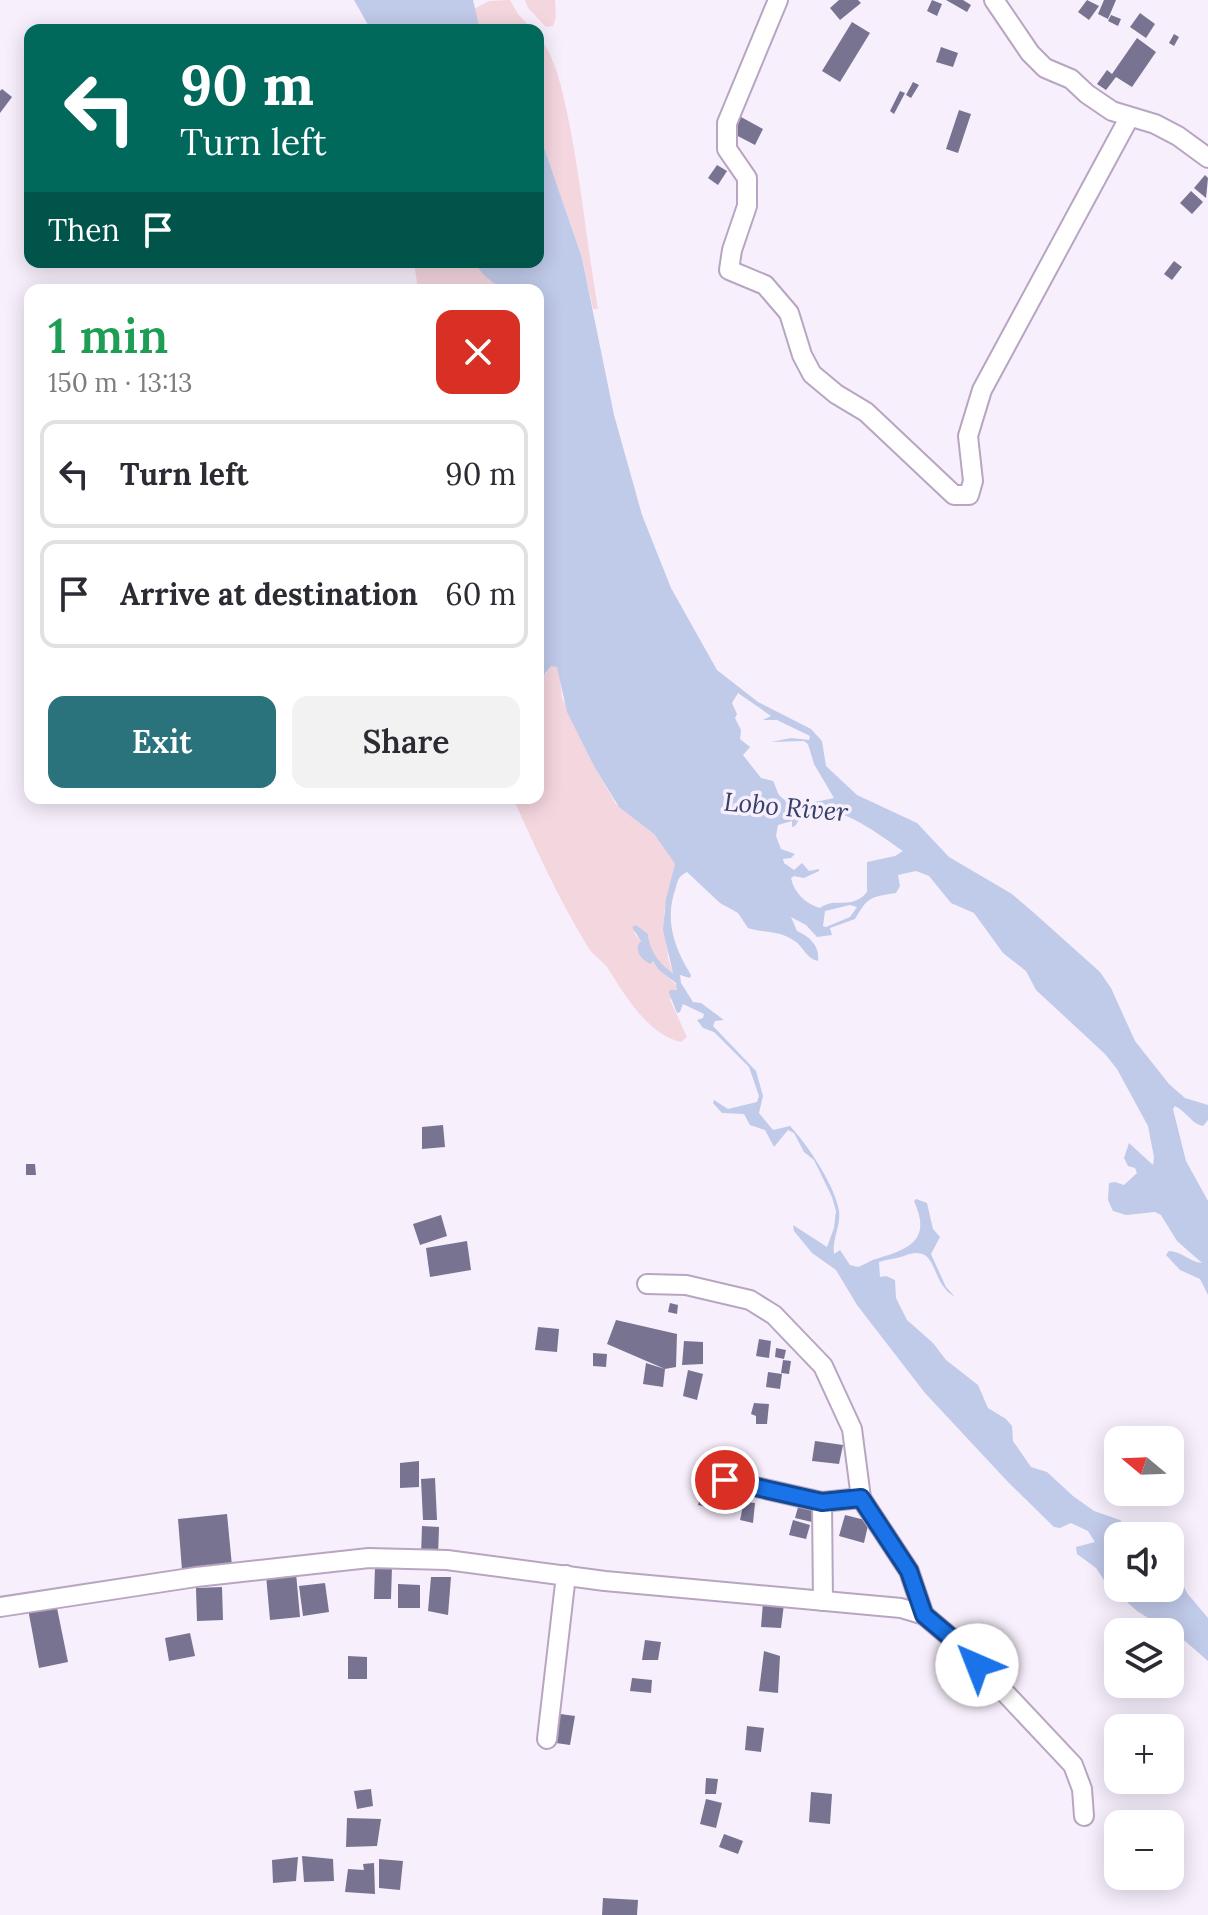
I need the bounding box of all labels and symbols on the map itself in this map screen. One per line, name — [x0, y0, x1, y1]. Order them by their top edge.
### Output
water label: Lobo River — [722, 785, 850, 828]
north arrow — [1104, 1426, 1184, 1506]
pin — [691, 1446, 759, 1514]
position arrow — [935, 1623, 1019, 1707]

